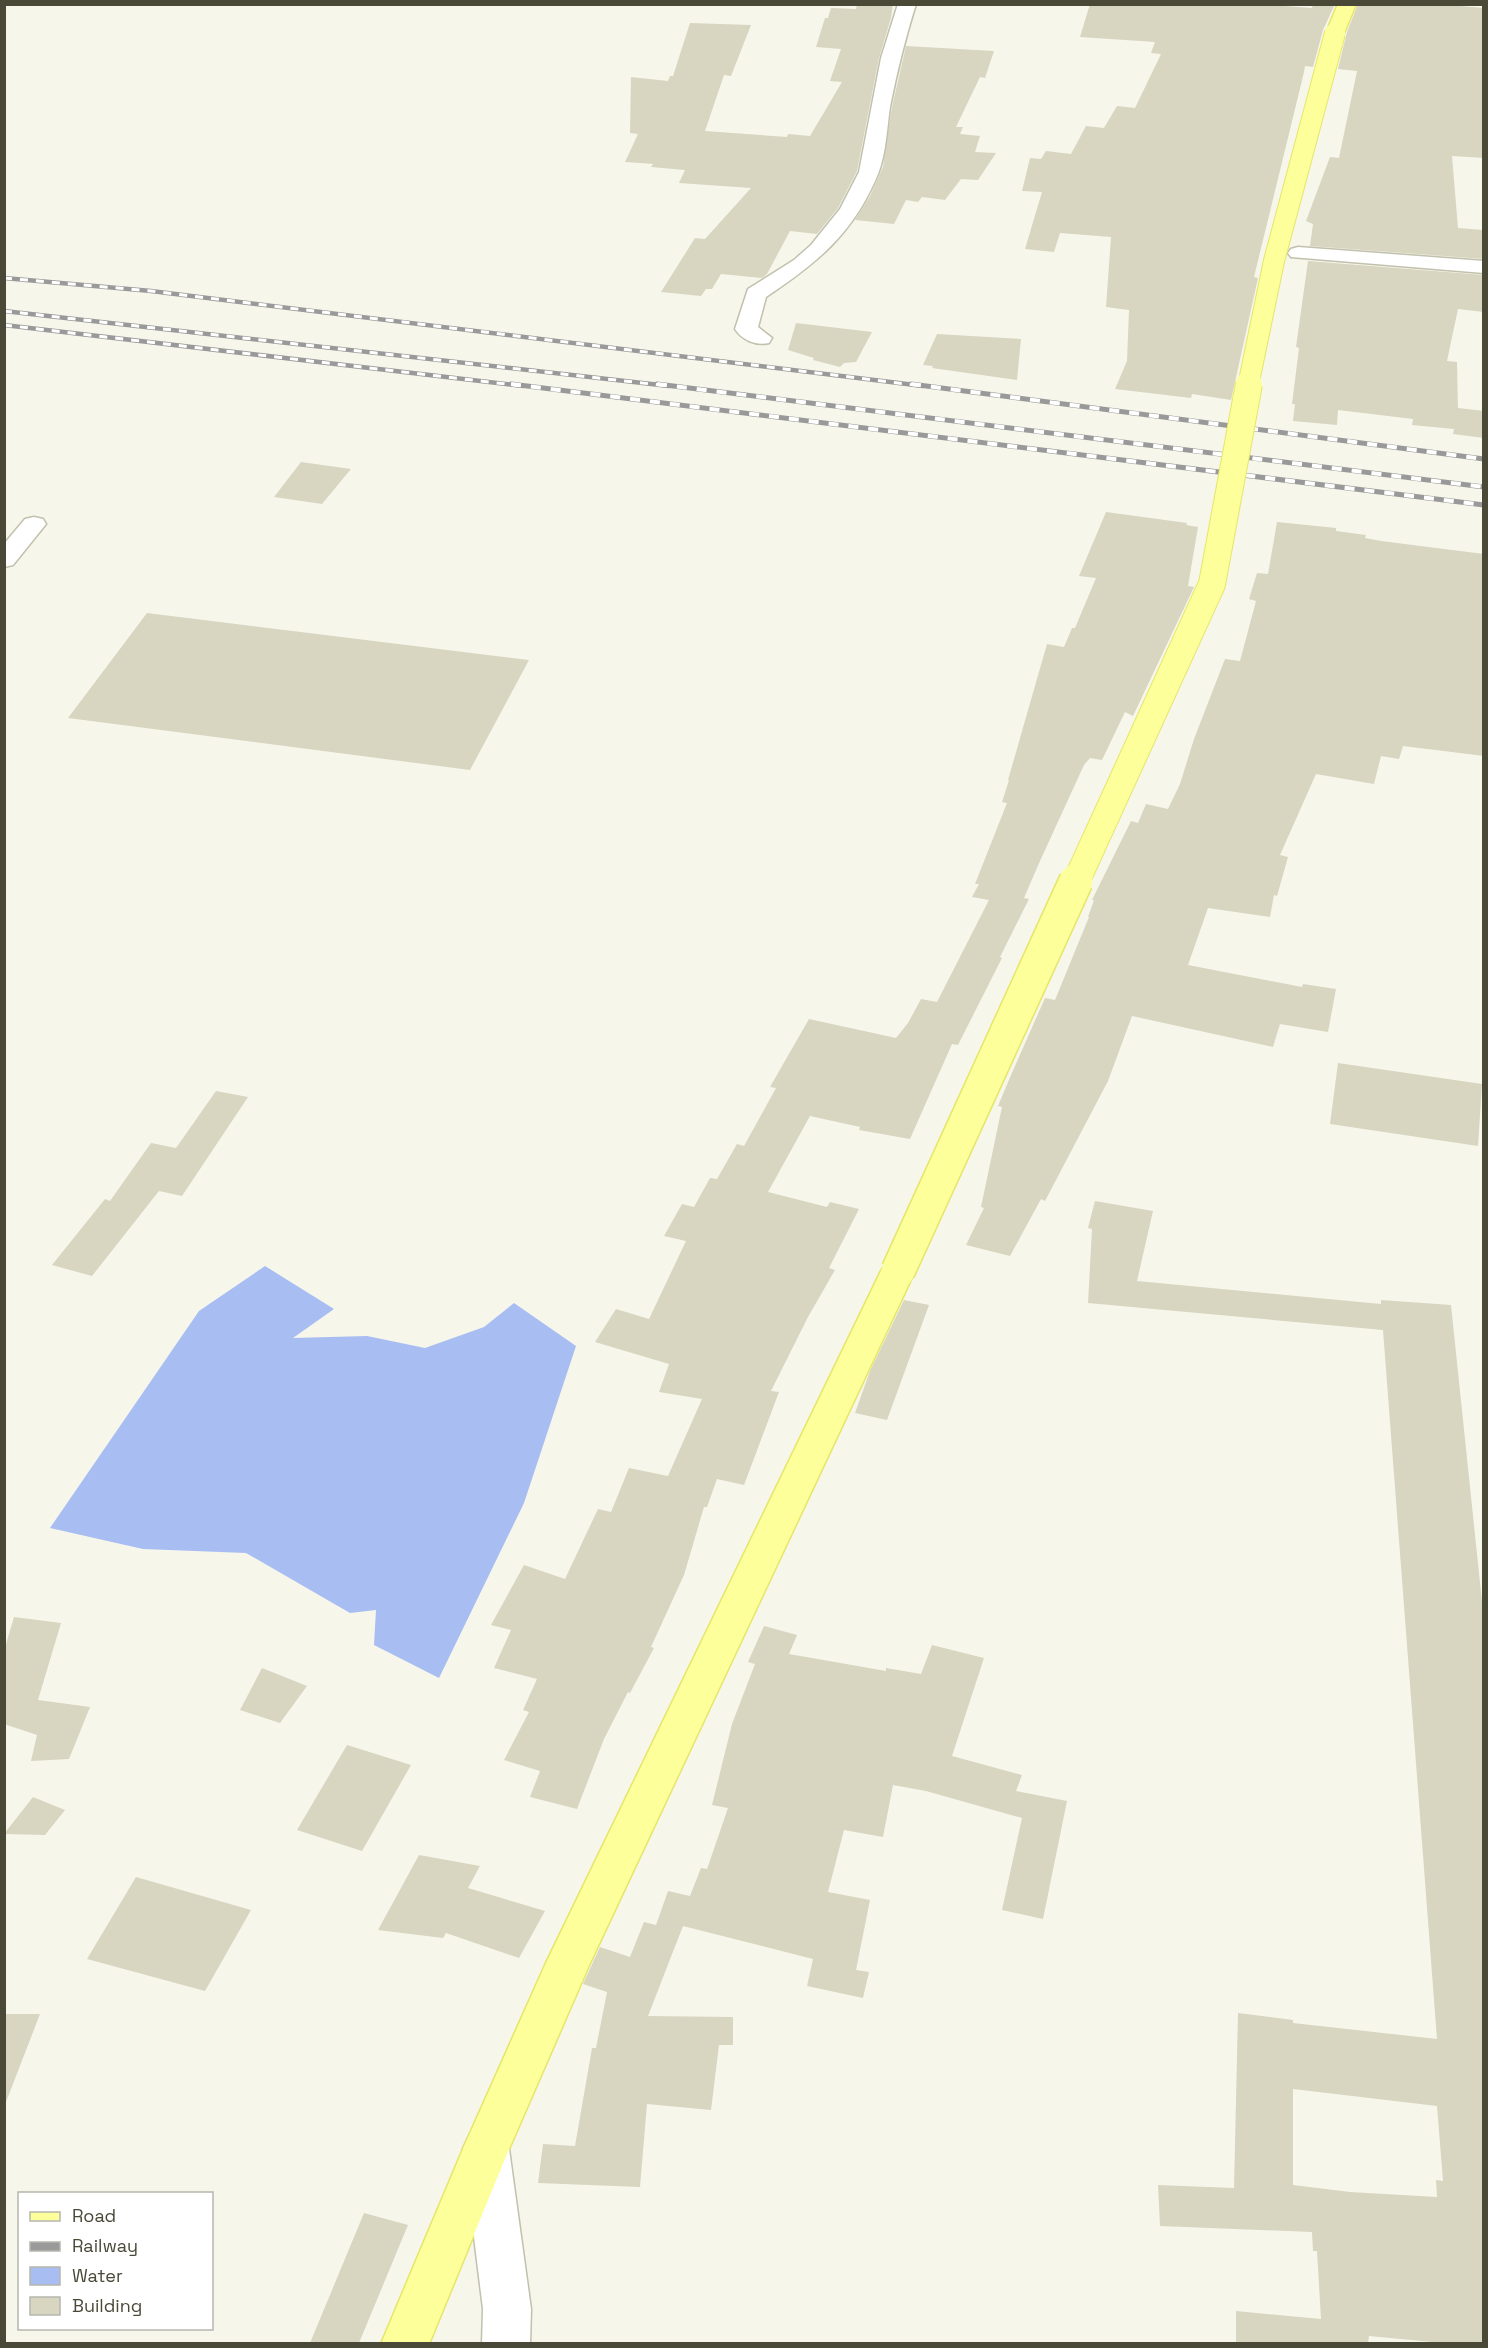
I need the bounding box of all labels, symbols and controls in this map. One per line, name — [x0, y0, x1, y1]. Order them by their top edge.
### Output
legend — [18, 2192, 213, 2330]
text: Road — [72, 2204, 116, 2227]
text: Railway — [72, 2234, 138, 2257]
text: Water — [72, 2264, 123, 2287]
text: Building — [72, 2294, 142, 2317]

